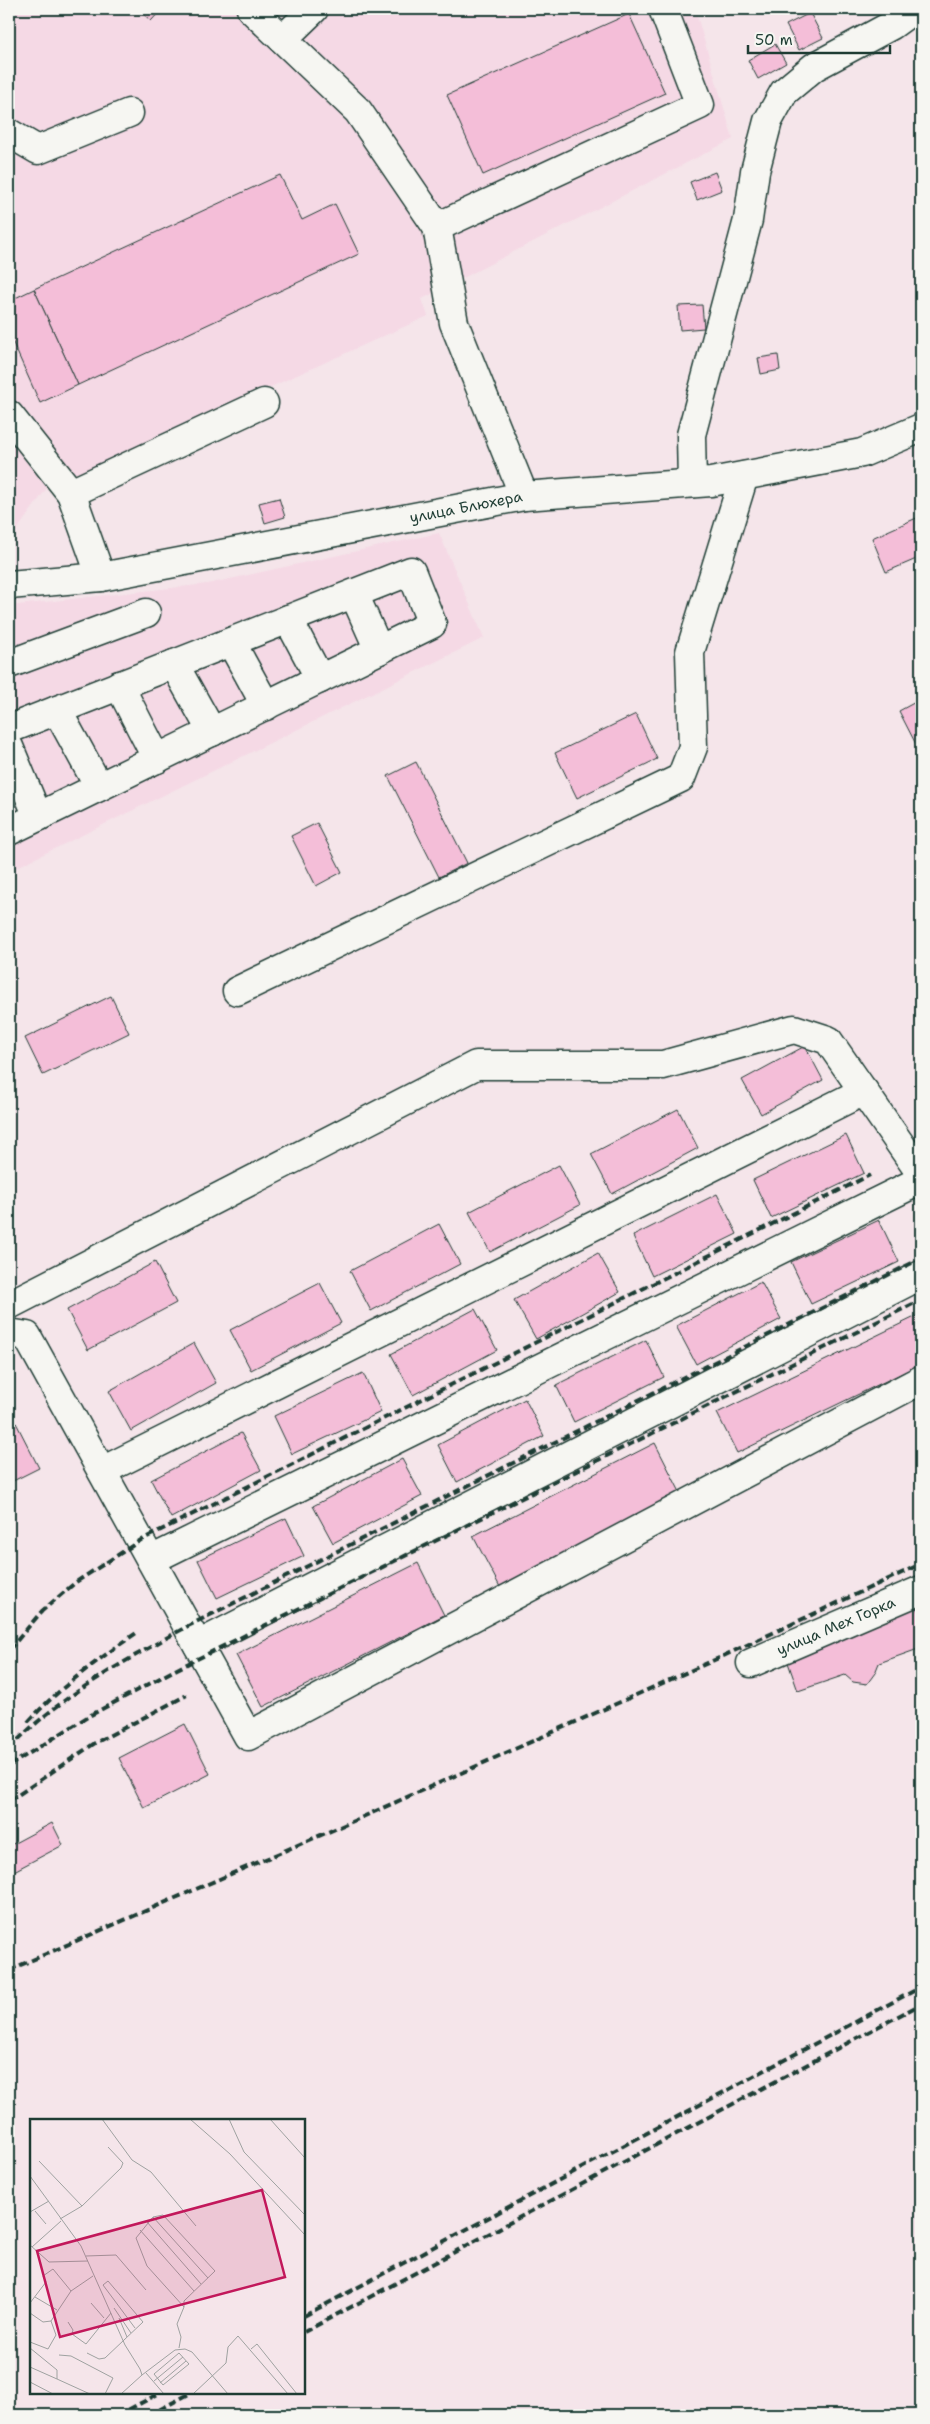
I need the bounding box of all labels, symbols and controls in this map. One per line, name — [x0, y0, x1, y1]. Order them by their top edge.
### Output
scale bar — [748, 22, 890, 54]
text: 50 m — [755, 30, 793, 50]
street label: улица Блюхера — [408, 486, 525, 528]
street label: улица Мех Горка — [774, 1592, 899, 1660]
inset map — [30, 2119, 305, 2394]

